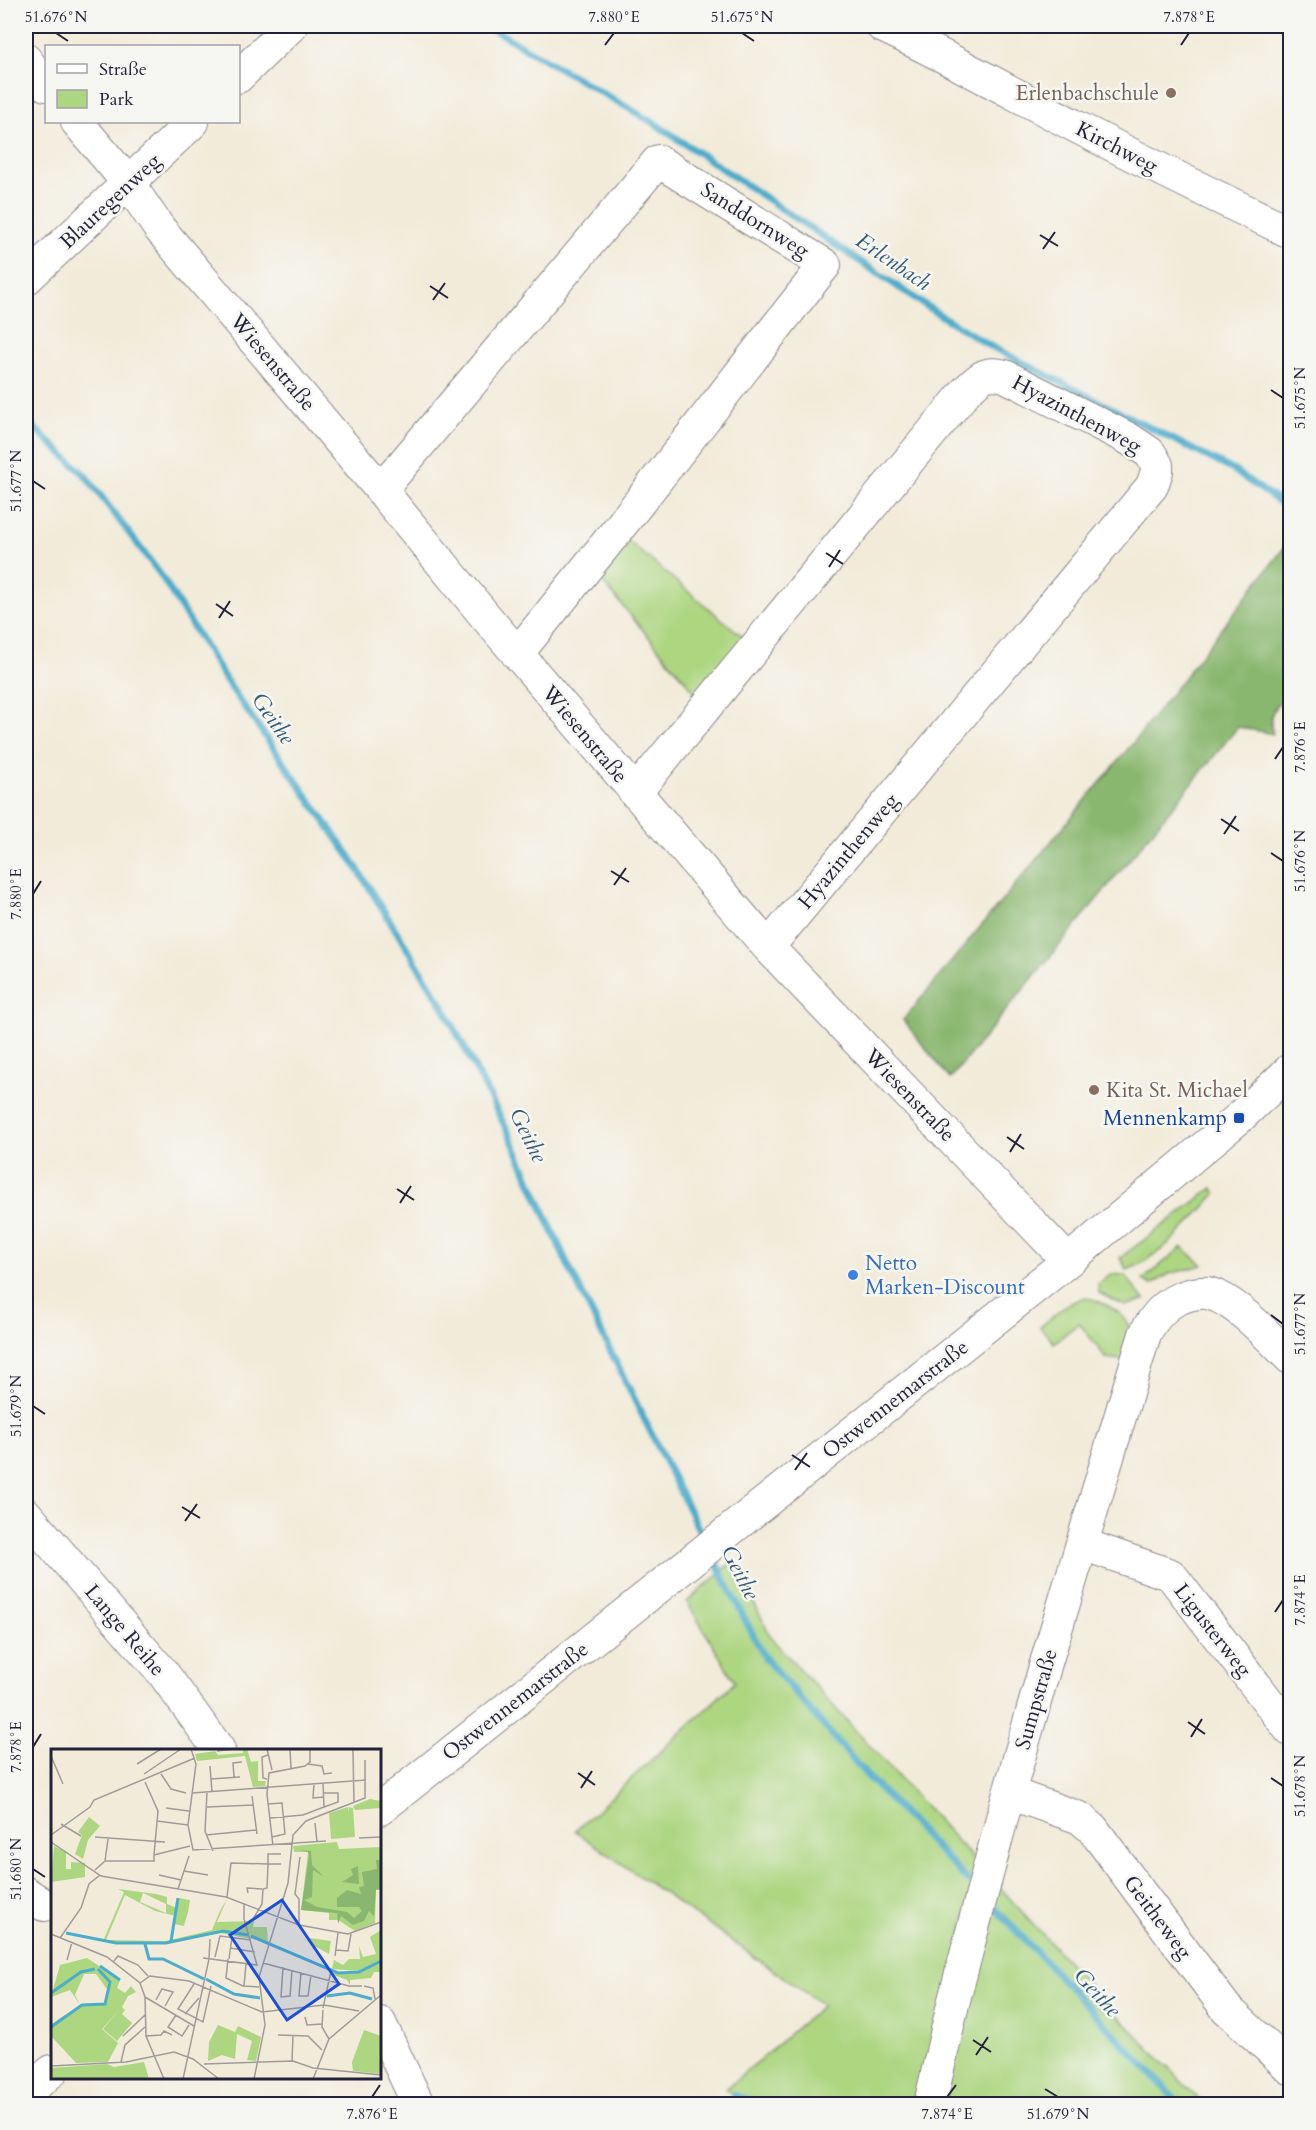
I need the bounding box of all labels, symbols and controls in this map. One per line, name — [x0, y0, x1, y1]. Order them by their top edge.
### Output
text: 51.676°N — [25, 7, 88, 27]
text: 7.880°E — [588, 7, 640, 27]
text: 51.675°N — [711, 7, 774, 27]
text: 7.878°E — [1163, 7, 1215, 27]
legend — [45, 45, 240, 123]
text: Straße — [99, 57, 147, 82]
place label: Erlenbachschule — [1016, 79, 1159, 108]
marker: Erlenbachschule — [1164, 86, 1178, 100]
text: Park — [99, 87, 134, 112]
street label: Kirchweg — [1071, 114, 1163, 181]
street label: Blauregenweg — [53, 147, 167, 256]
street label: Sanddornweg — [695, 176, 815, 265]
water label: Erlenbach — [850, 226, 937, 298]
street label: Wiesenstraße — [222, 306, 322, 417]
text: 51.675°N — [1290, 366, 1310, 429]
street label: Hyazinthenweg — [1007, 368, 1147, 461]
text: 51.677°N — [6, 449, 26, 512]
street label: Wiesenstraße — [534, 678, 634, 789]
water label: Geithe — [244, 687, 302, 751]
text: 7.876°E — [1290, 721, 1310, 773]
street label: Hyazinthenweg — [791, 787, 906, 915]
text: 51.676°N — [1290, 829, 1310, 892]
text: 7.880°E — [6, 868, 26, 920]
street label: Wiesenstraße — [857, 1042, 962, 1148]
place label: Kita St. Michael — [1106, 1076, 1248, 1105]
marker: Kita St. Michael — [1087, 1083, 1101, 1097]
water label: Geithe — [502, 1103, 554, 1168]
place label: Mennenkamp — [1103, 1104, 1227, 1133]
marker: Mennenkamp — [1232, 1111, 1246, 1125]
place label: Netto Marken-Discount — [865, 1249, 1025, 1302]
marker: Netto Marken-Discount — [846, 1268, 860, 1282]
text: 51.677°N — [1290, 1292, 1310, 1355]
street label: Ostwennemarstraße — [816, 1333, 975, 1466]
text: 51.679°N — [6, 1374, 26, 1437]
water label: Geithe — [714, 1540, 767, 1605]
text: 7.874°E — [1290, 1574, 1310, 1626]
street label: Lange Reihe — [78, 1578, 172, 1682]
street label: Ligusterweg — [1167, 1578, 1258, 1683]
street label: Ostwennemarstraße — [436, 1635, 595, 1768]
street label: Sumpstraße — [1008, 1645, 1065, 1753]
text: 7.878°E — [6, 1721, 26, 1773]
inset map — [51, 1749, 381, 2079]
text: 51.678°N — [1290, 1754, 1310, 1817]
text: 51.680°N — [6, 1837, 26, 1900]
street label: Geitheweg — [1117, 1869, 1199, 1965]
water label: Geithe — [1067, 1962, 1128, 2024]
text: 7.876°E — [346, 2104, 398, 2124]
text: 7.874°E — [921, 2104, 973, 2124]
text: 51.679°N — [1027, 2104, 1090, 2124]

